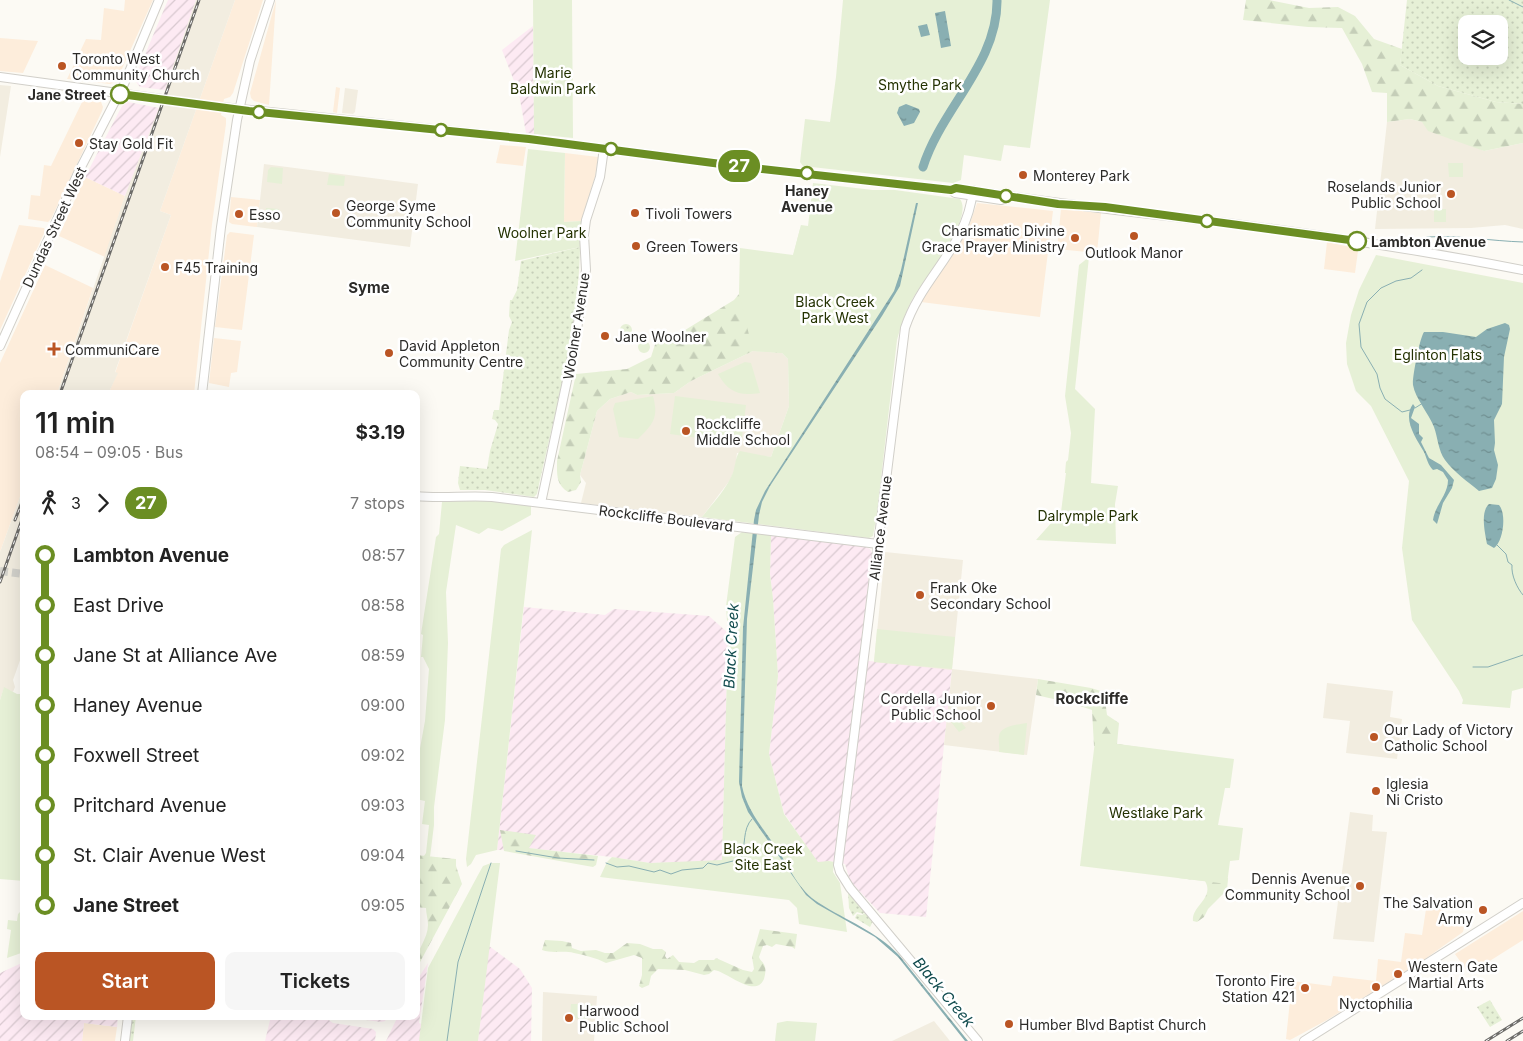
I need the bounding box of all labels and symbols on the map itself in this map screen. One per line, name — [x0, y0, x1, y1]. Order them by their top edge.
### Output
place label: Toronto West Community Church — [72, 50, 200, 83]
marker: Toronto West Community Church — [56, 60, 68, 72]
park label: Marie Baldwin Park — [510, 64, 596, 97]
park label: Smythe Park — [878, 76, 962, 93]
marker: Jane Street — [110, 84, 130, 104]
place label: Jane Street — [28, 86, 106, 103]
unlabelled marker — [252, 105, 266, 119]
unlabelled marker — [434, 123, 448, 137]
place label: Stay Gold Fit — [89, 135, 173, 152]
marker: Stay Gold Fit — [73, 137, 85, 149]
unlabelled marker — [604, 142, 618, 156]
line badge: 27 — [716, 150, 762, 182]
street label: Dundas Street West — [19, 164, 90, 290]
marker: Haney Avenue — [800, 166, 814, 180]
place label: Monterey Park — [1033, 167, 1130, 184]
marker: Monterey Park — [1017, 169, 1029, 181]
place label: Roselands Junior Public School — [1327, 178, 1441, 211]
place label: Haney Avenue — [781, 182, 833, 215]
marker: Roselands Junior Public School — [1445, 188, 1457, 200]
unlabelled marker — [999, 189, 1013, 203]
place label: George Syme Community School — [346, 197, 471, 230]
place label: Tivoli Towers — [645, 205, 732, 222]
place label: Esso — [249, 206, 281, 223]
marker: George Syme Community School — [330, 207, 342, 219]
marker: Tivoli Towers — [629, 207, 641, 219]
marker: Esso — [233, 208, 245, 220]
unlabelled marker — [1200, 214, 1214, 228]
place label: Charismatic Divine Grace Prayer Ministry — [921, 222, 1065, 255]
park label: Woolner Park — [498, 224, 587, 241]
marker: Outlook Manor — [1128, 230, 1140, 242]
marker: Lambton Avenue — [1347, 231, 1367, 251]
marker: Charismatic Divine Grace Prayer Ministry — [1069, 232, 1081, 244]
place label: Lambton Avenue — [1371, 233, 1486, 250]
place label: Green Towers — [646, 238, 738, 255]
marker: Green Towers — [630, 240, 642, 252]
place label: Outlook Manor — [1085, 244, 1183, 261]
place label: F45 Training — [175, 259, 258, 276]
marker: F45 Training — [159, 261, 171, 273]
street label: Woolner Avenue — [559, 271, 593, 381]
district label: Syme — [348, 278, 390, 297]
park label: Black Creek Park West — [795, 293, 875, 326]
place label: Jane Woolner — [615, 328, 706, 345]
marker: Jane Woolner — [599, 330, 611, 342]
place label: David Appleton Community Centre — [399, 337, 523, 370]
place label: CommuniCare — [65, 341, 159, 358]
marker: CommuniCare — [47, 342, 61, 356]
park label: Eglinton Flats — [1394, 346, 1482, 363]
marker: David Appleton Community Centre — [383, 347, 395, 359]
place label: Rockcliffe Middle School — [696, 415, 790, 448]
marker: Rockcliffe Middle School — [680, 425, 692, 437]
street label: Alliance Avenue — [865, 475, 895, 581]
street label: Rockcliffe Boulevard — [598, 501, 734, 535]
park label: Dalrymple Park — [1037, 507, 1139, 524]
place label: Frank Oke Secondary School — [930, 579, 1051, 612]
marker: Frank Oke Secondary School — [914, 589, 926, 601]
water label: Black Creek — [719, 602, 743, 689]
district label: Rockcliffe — [1056, 689, 1129, 708]
place label: Cordella Junior Public School — [880, 690, 981, 723]
marker: Cordella Junior Public School — [985, 700, 997, 712]
place label: Our Lady of Victory Catholic School — [1384, 721, 1513, 754]
marker: Our Lady of Victory Catholic School — [1368, 731, 1380, 743]
place label: Iglesia Ni Cristo — [1386, 775, 1443, 808]
marker: Iglesia Ni Cristo — [1370, 785, 1382, 797]
park label: Westlake Park — [1109, 804, 1203, 821]
park label: Black Creek Site East — [723, 840, 803, 873]
place label: Dennis Avenue Community School — [1225, 870, 1350, 903]
marker: Dennis Avenue Community School — [1354, 880, 1366, 892]
place label: The Salvation Army — [1383, 894, 1473, 927]
marker: The Salvation Army — [1477, 904, 1489, 916]
water label: Black Creek — [909, 953, 979, 1031]
place label: Western Gate Martial Arts — [1408, 958, 1498, 991]
marker: Western Gate Martial Arts — [1392, 968, 1404, 980]
place label: Toronto Fire Station 421 — [1215, 972, 1295, 1005]
marker: Nyctophilia — [1370, 981, 1382, 993]
marker: Toronto Fire Station 421 — [1299, 982, 1311, 994]
place label: Nyctophilia — [1339, 995, 1413, 1012]
place label: Harwood Public School — [579, 1002, 669, 1035]
marker: Harwood Public School — [563, 1012, 575, 1024]
place label: Humber Blvd Baptist Church — [1019, 1016, 1206, 1033]
marker: Humber Blvd Baptist Church — [1003, 1018, 1015, 1030]

